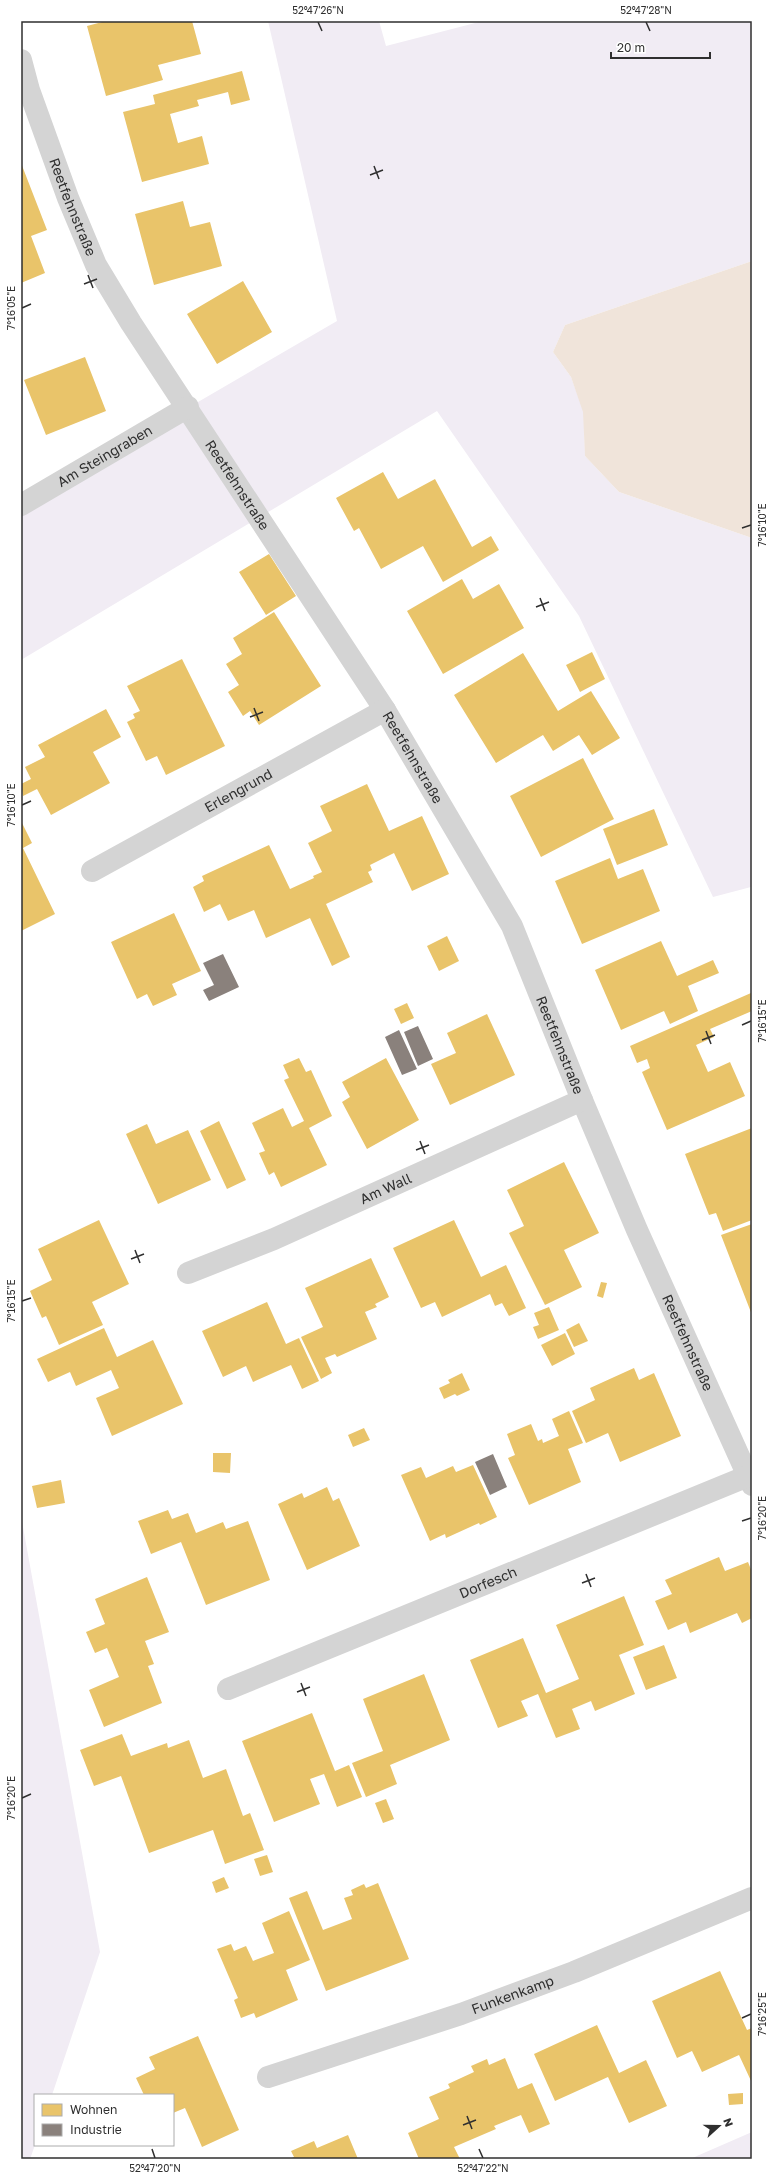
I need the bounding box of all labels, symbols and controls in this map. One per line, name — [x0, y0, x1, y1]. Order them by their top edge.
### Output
text: 52°47'26"N — [292, 4, 344, 16]
text: 52°47'28"N — [620, 4, 672, 16]
scale bar — [611, 34, 710, 60]
text: 20 m — [617, 40, 645, 55]
street label: Reetfehnstraße — [46, 155, 100, 258]
text: 7°16'05"E — [5, 286, 17, 330]
street label: Am Steingraben — [54, 421, 155, 490]
street label: Reetfehnstraße — [202, 437, 273, 533]
text: 7°16'10"E — [756, 503, 768, 547]
street label: Reetfehnstraße — [380, 708, 447, 806]
street label: Erlengrund — [201, 765, 275, 816]
text: 7°16'10"E — [5, 783, 17, 827]
street label: Reetfehnstraße — [533, 993, 588, 1096]
text: 7°16'15"E — [756, 1000, 768, 1042]
street label: Am Wall — [357, 1169, 414, 1207]
text: 7°16'15"E — [5, 1280, 17, 1322]
street label: Reetfehnstraße — [659, 1291, 717, 1393]
text: 7°16'20"E — [756, 1496, 768, 1540]
street label: Dorfesch — [457, 1563, 519, 1601]
text: 7°16'20"E — [5, 1776, 17, 1820]
street label: Funkenkamp — [469, 1971, 556, 2017]
text: 7°16'25"E — [756, 1992, 768, 2036]
legend — [34, 2094, 174, 2146]
text: Wohnen — [70, 2102, 117, 2117]
north arrow — [699, 2106, 739, 2146]
text: N — [721, 2116, 736, 2128]
text: Industrie — [70, 2122, 122, 2137]
text: 52°47'20"N — [129, 2162, 181, 2174]
text: 52°47'22"N — [457, 2162, 509, 2174]

